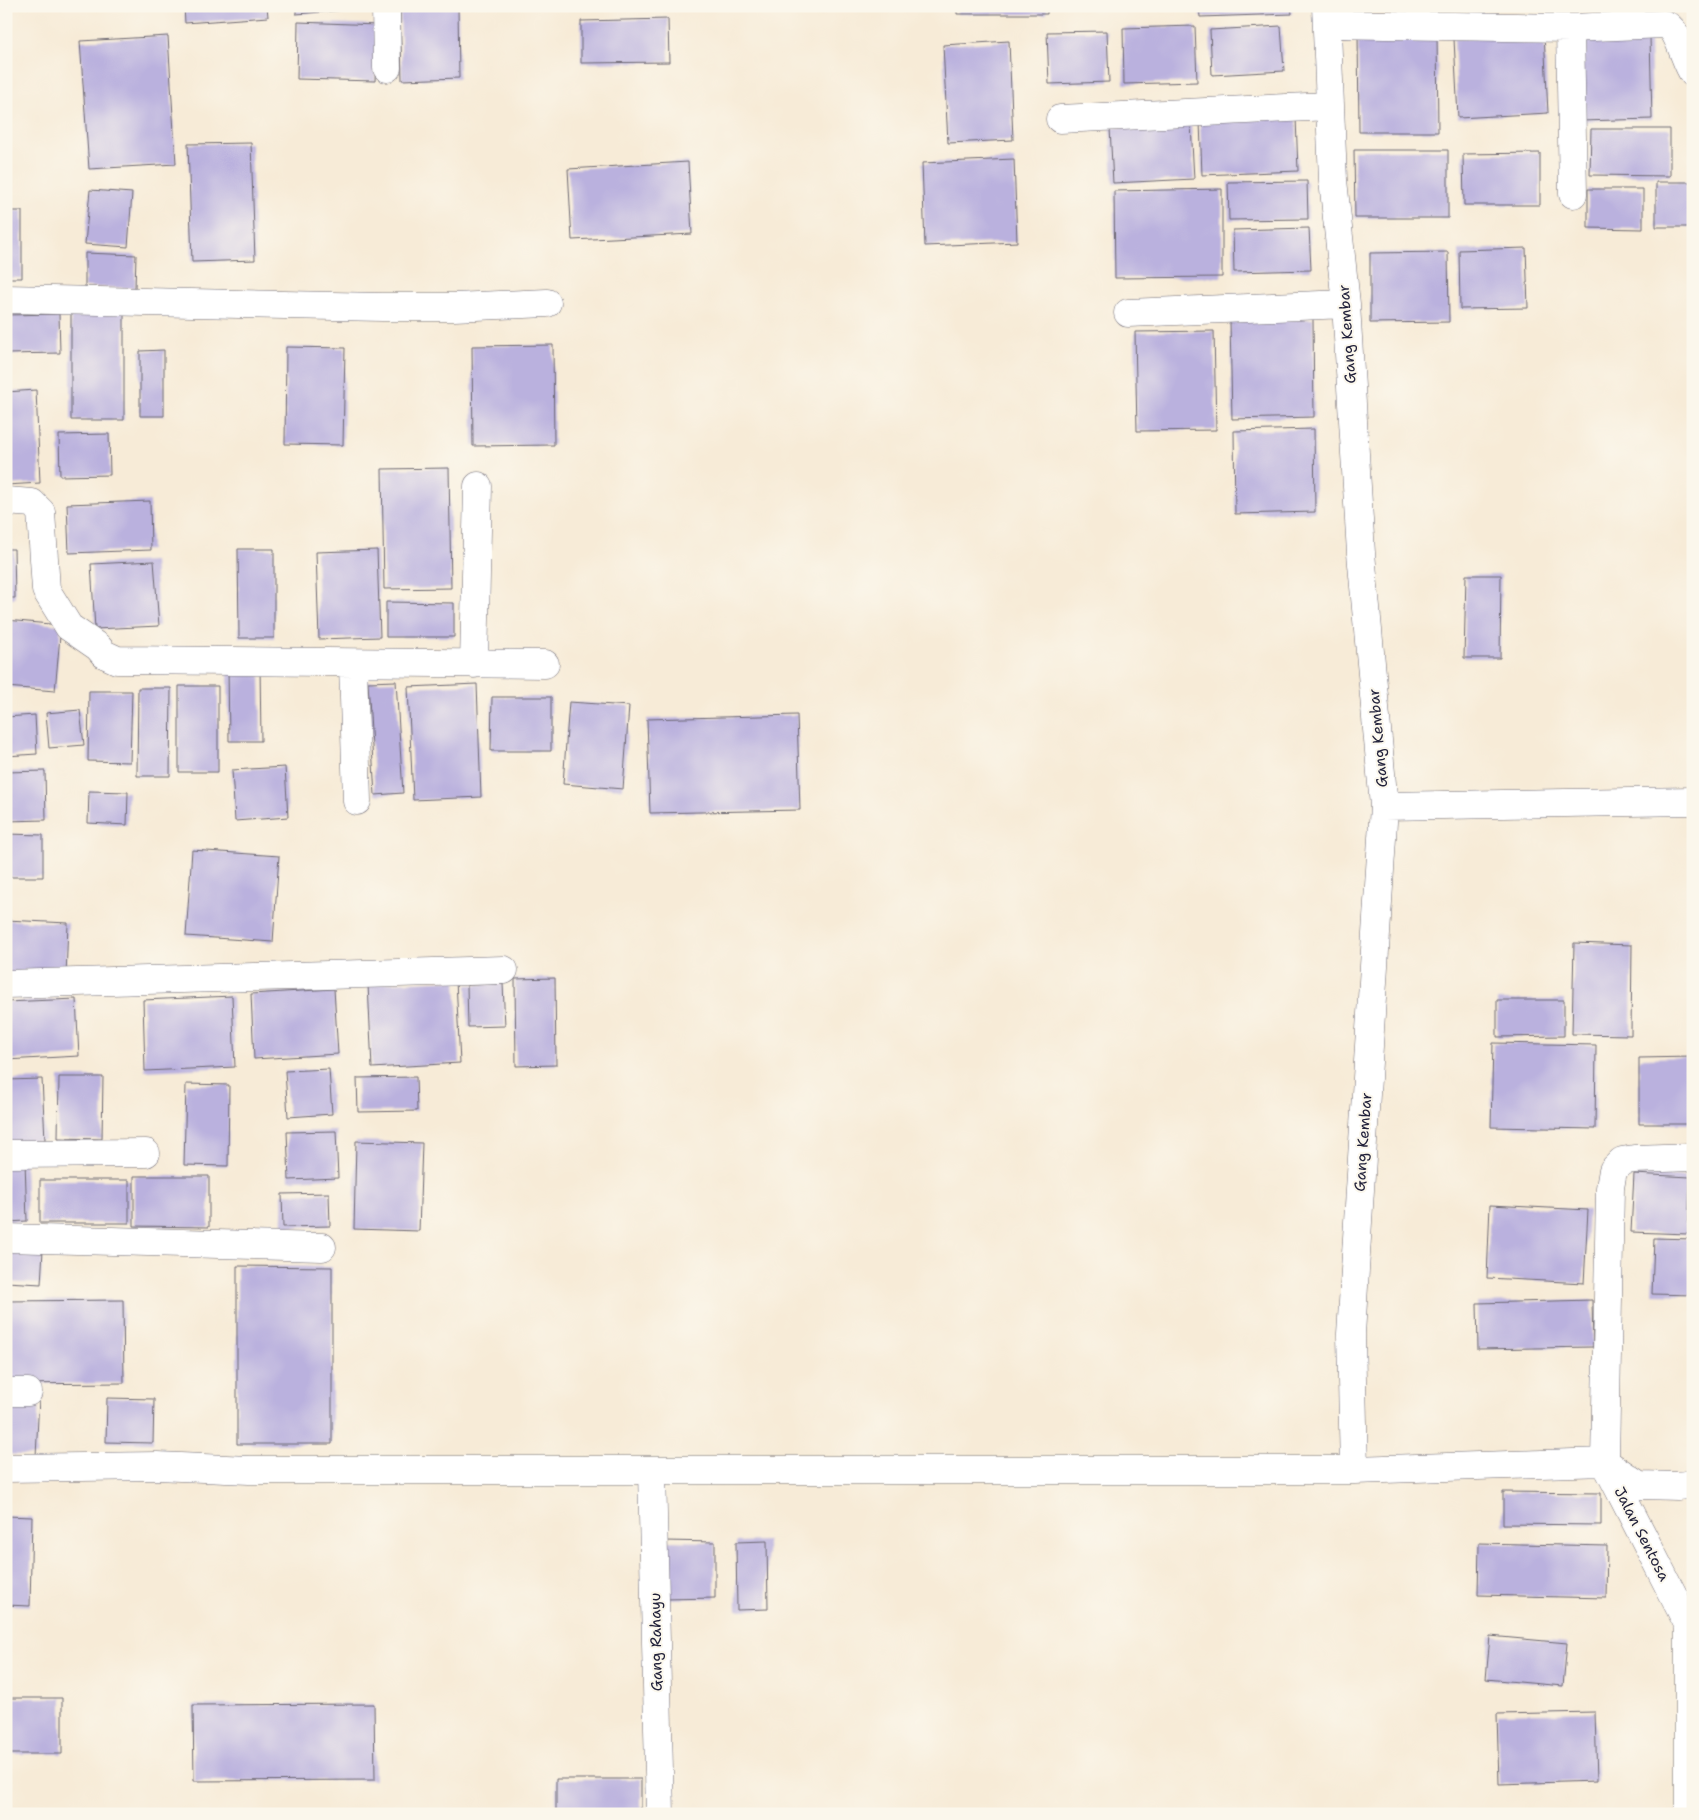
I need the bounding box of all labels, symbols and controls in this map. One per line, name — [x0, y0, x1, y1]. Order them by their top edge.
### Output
street label: Gang Kembar — [1334, 284, 1360, 384]
street label: Gang Kembar — [1364, 688, 1392, 788]
street label: Gang Kembar — [1350, 1092, 1376, 1192]
street label: Jalan Sentosa — [1610, 1483, 1675, 1585]
street label: Gang Rahayu — [645, 1592, 667, 1692]

